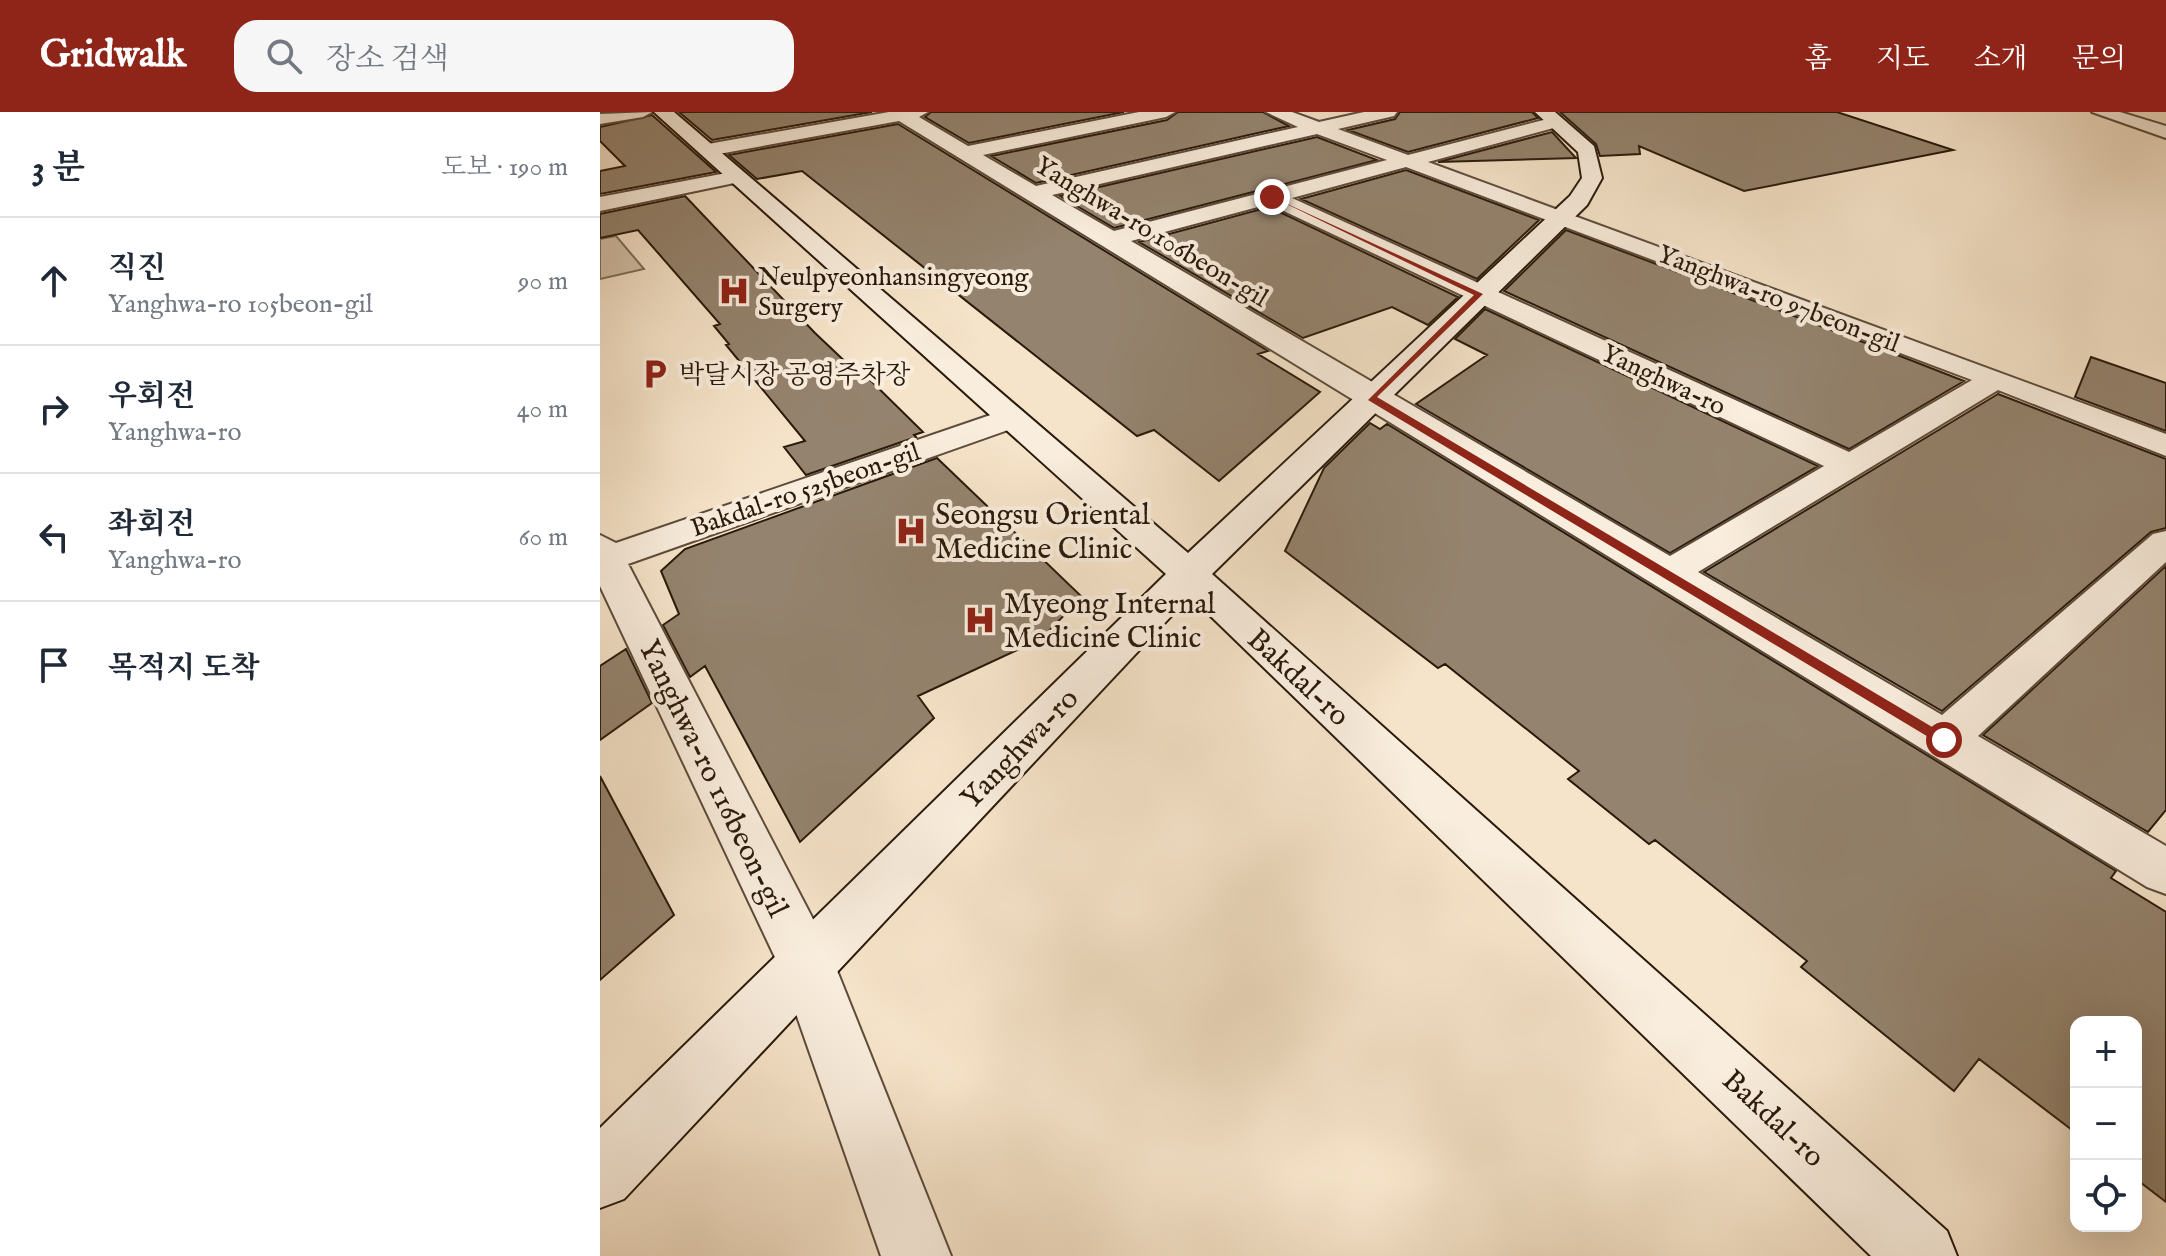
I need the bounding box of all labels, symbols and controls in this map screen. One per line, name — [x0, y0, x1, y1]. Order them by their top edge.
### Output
search box — [234, 20, 794, 92]
text: Gridwalk — [40, 32, 186, 80]
icon: search — [262, 34, 306, 78]
text: 장소 검색 — [326, 41, 449, 79]
text: 홈 — [1805, 42, 1832, 77]
text: 지도 — [1876, 42, 1930, 77]
text: 소개 — [1974, 42, 2028, 77]
text: 문의 — [2072, 42, 2126, 77]
text: 3 분 — [32, 147, 85, 190]
street label: Yanghwa-ro 106beon-gil — [1029, 150, 1275, 315]
text: 도보 · 190 m — [441, 151, 568, 184]
route end — [1254, 179, 1290, 215]
street label: Yanghwa-ro 97beon-gil — [1653, 238, 1905, 361]
text: 직진 — [108, 250, 166, 288]
icon: ahead — [32, 259, 76, 303]
place label: Neulpyeonhansingyeong Surgery — [758, 261, 1029, 324]
text: 90 m — [518, 265, 568, 298]
hospital icon: Neulpyeonhansingyeong Surgery — [717, 274, 751, 308]
text: Yanghwa-ro 105beon-gil — [108, 288, 373, 321]
street label: Yanghwa-ro — [1596, 337, 1731, 424]
parking icon: 박달시장 공영주차장 — [638, 357, 672, 391]
place label: 박달시장 공영주차장 — [679, 359, 911, 392]
text: 우회전 — [108, 378, 195, 416]
icon: right — [32, 387, 76, 431]
text: 40 m — [517, 393, 568, 426]
text: Yanghwa-ro — [108, 416, 242, 449]
street label: Bakdal-ro 525beon-gil — [686, 435, 925, 545]
place label: Seongsu Oriental Medicine Clinic — [935, 497, 1151, 569]
text: 좌회전 — [108, 506, 195, 544]
hospital icon: Seongsu Oriental Medicine Clinic — [894, 514, 928, 548]
icon: left — [32, 515, 76, 559]
text: 60 m — [519, 521, 568, 554]
text: Yanghwa-ro — [108, 544, 242, 577]
place label: Myeong Internal Medicine Clinic — [1004, 586, 1216, 658]
hospital icon: Myeong Internal Medicine Clinic — [963, 603, 997, 637]
street label: Bakdal-ro — [1238, 621, 1357, 736]
street label: Yanghwa-ro 116beon-gil — [629, 634, 796, 924]
icon: arrive — [32, 643, 76, 687]
text: 목적지 도착 — [108, 650, 259, 688]
street label: Yanghwa-ro — [953, 681, 1088, 818]
route start — [1926, 722, 1962, 758]
map controls — [2070, 1016, 2142, 1232]
button: + — [2070, 1016, 2142, 1088]
street label: Bakdal-ro — [1713, 1062, 1832, 1177]
button: − — [2070, 1088, 2142, 1160]
button: locate — [2070, 1160, 2142, 1232]

